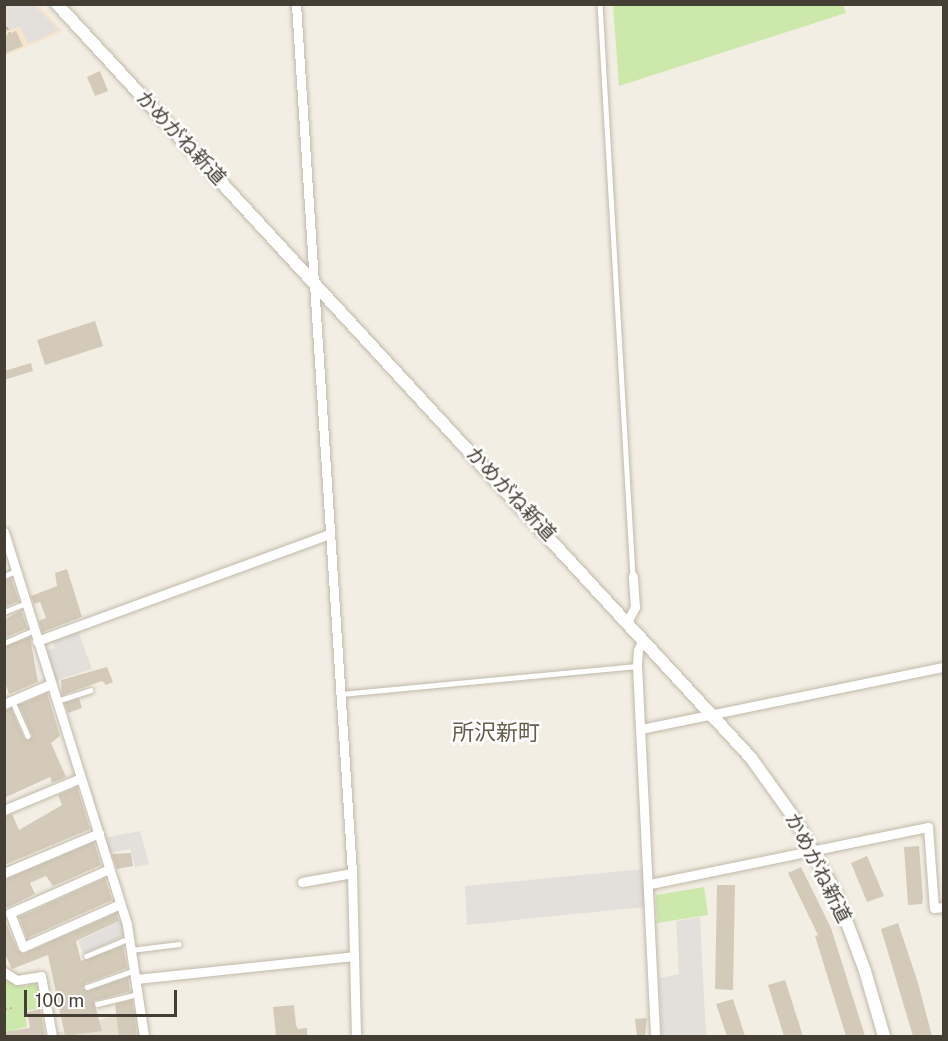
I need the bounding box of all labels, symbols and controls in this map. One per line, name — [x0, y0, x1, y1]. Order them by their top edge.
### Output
street label: かめがね新道 — [131, 86, 231, 190]
street label: かめがね新道 — [461, 442, 561, 546]
district label: 所沢新町 — [452, 720, 540, 746]
street label: かめがね新道 — [780, 809, 856, 927]
scale bar — [27, 978, 180, 1016]
text: 100 m — [35, 990, 84, 1011]

